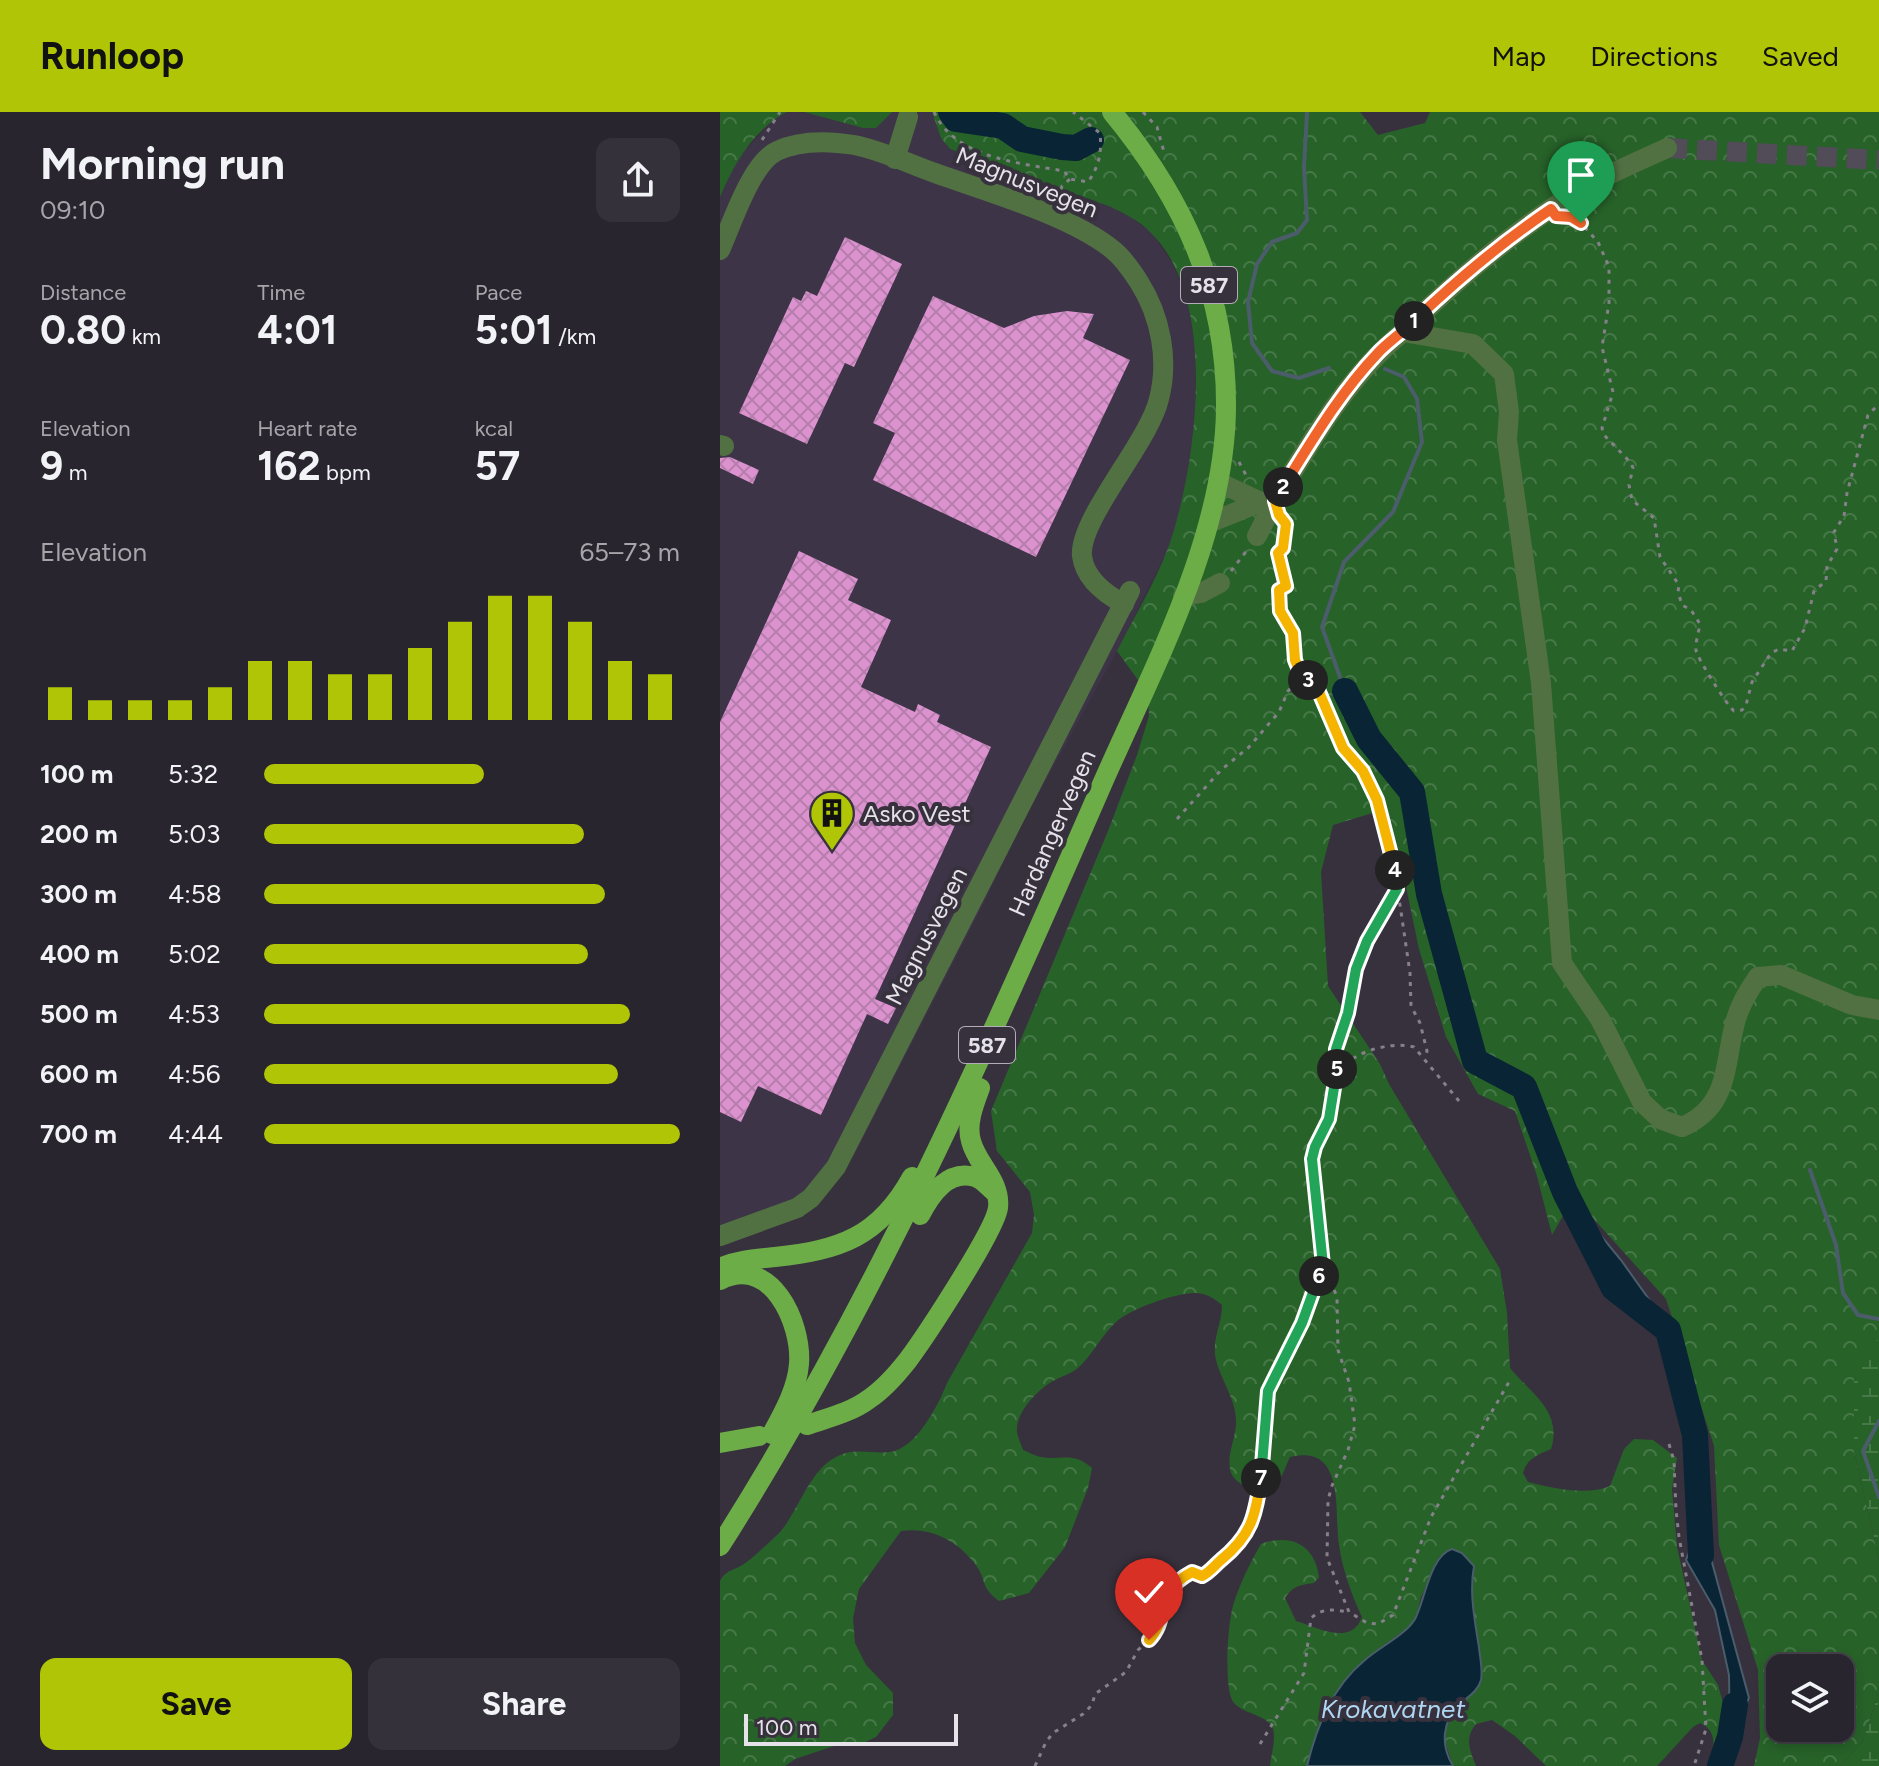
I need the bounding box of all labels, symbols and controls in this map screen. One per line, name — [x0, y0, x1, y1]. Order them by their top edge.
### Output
text: Runloop — [40, 33, 184, 79]
text: Map — [1492, 39, 1546, 73]
text: Directions — [1590, 39, 1718, 73]
text: Saved — [1762, 39, 1839, 73]
text: Morning run — [40, 137, 285, 190]
button: share — [596, 138, 680, 222]
street label: Magnusvegen — [952, 140, 1102, 224]
pin — [1547, 141, 1615, 223]
icon: arrive — [1559, 153, 1603, 197]
text: 09:10 — [40, 194, 105, 226]
road number: 587 — [1181, 267, 1237, 303]
text: Distance — [40, 279, 126, 306]
text: Time — [257, 279, 305, 306]
text: Pace — [475, 279, 522, 306]
pin: 1 — [1394, 301, 1434, 341]
text: 0.80 — [40, 306, 126, 354]
text: 4:01 — [257, 306, 338, 354]
text: 5:01 — [475, 306, 553, 354]
text: 1 — [1409, 307, 1419, 334]
text: km — [126, 323, 161, 350]
text: /km — [553, 323, 596, 350]
text: Elevation — [40, 415, 130, 442]
text: Heart rate — [257, 415, 357, 442]
text: kcal — [475, 415, 513, 442]
text: 9 — [40, 442, 63, 490]
text: 162 — [257, 442, 321, 490]
text: 57 — [475, 442, 520, 490]
text: m — [63, 459, 87, 486]
text: bpm — [321, 459, 371, 486]
pin: 2 — [1263, 467, 1303, 507]
text: 2 — [1277, 473, 1289, 500]
text: Elevation — [40, 536, 147, 568]
text: 65–73 m — [579, 536, 680, 568]
pin: 3 — [1288, 660, 1328, 700]
text: 3 — [1302, 666, 1314, 693]
street label: Hardangervegen — [1002, 745, 1102, 921]
text: 100 m — [40, 758, 114, 790]
text: 5:32 — [168, 758, 218, 790]
building icon: Asko Vest — [808, 789, 856, 852]
place label: Asko Vest — [863, 799, 971, 828]
text: 200 m — [40, 818, 118, 850]
text: 5:03 — [168, 818, 220, 850]
pin: 4 — [1375, 850, 1415, 890]
text: 4 — [1388, 856, 1402, 883]
street label: Magnusvegen — [879, 862, 973, 1010]
text: 300 m — [40, 878, 117, 910]
text: 4:58 — [168, 878, 222, 910]
text: 400 m — [40, 938, 119, 970]
text: 5:02 — [168, 938, 221, 970]
text: 500 m — [40, 998, 118, 1030]
text: 4:53 — [168, 998, 220, 1030]
road number: 587 — [959, 1027, 1015, 1063]
pin: 5 — [1317, 1049, 1357, 1089]
text: 5 — [1331, 1055, 1343, 1082]
text: 600 m — [40, 1058, 118, 1090]
text: 4:56 — [168, 1058, 220, 1090]
text: 700 m — [40, 1118, 117, 1150]
text: 4:44 — [168, 1118, 223, 1150]
pin: 6 — [1299, 1256, 1339, 1296]
text: 6 — [1313, 1262, 1325, 1289]
pin: 7 — [1241, 1458, 1281, 1498]
text: 7 — [1255, 1464, 1267, 1491]
pin — [1115, 1558, 1183, 1640]
icon: check — [1127, 1570, 1171, 1614]
map controls — [1766, 1654, 1854, 1742]
button: layers — [1766, 1654, 1854, 1742]
button: Save — [40, 1658, 352, 1750]
button: Share — [368, 1658, 680, 1750]
water label: Krokavatnet — [1321, 1693, 1466, 1725]
scale bar — [744, 1710, 958, 1746]
text: 100 m — [756, 1714, 817, 1741]

